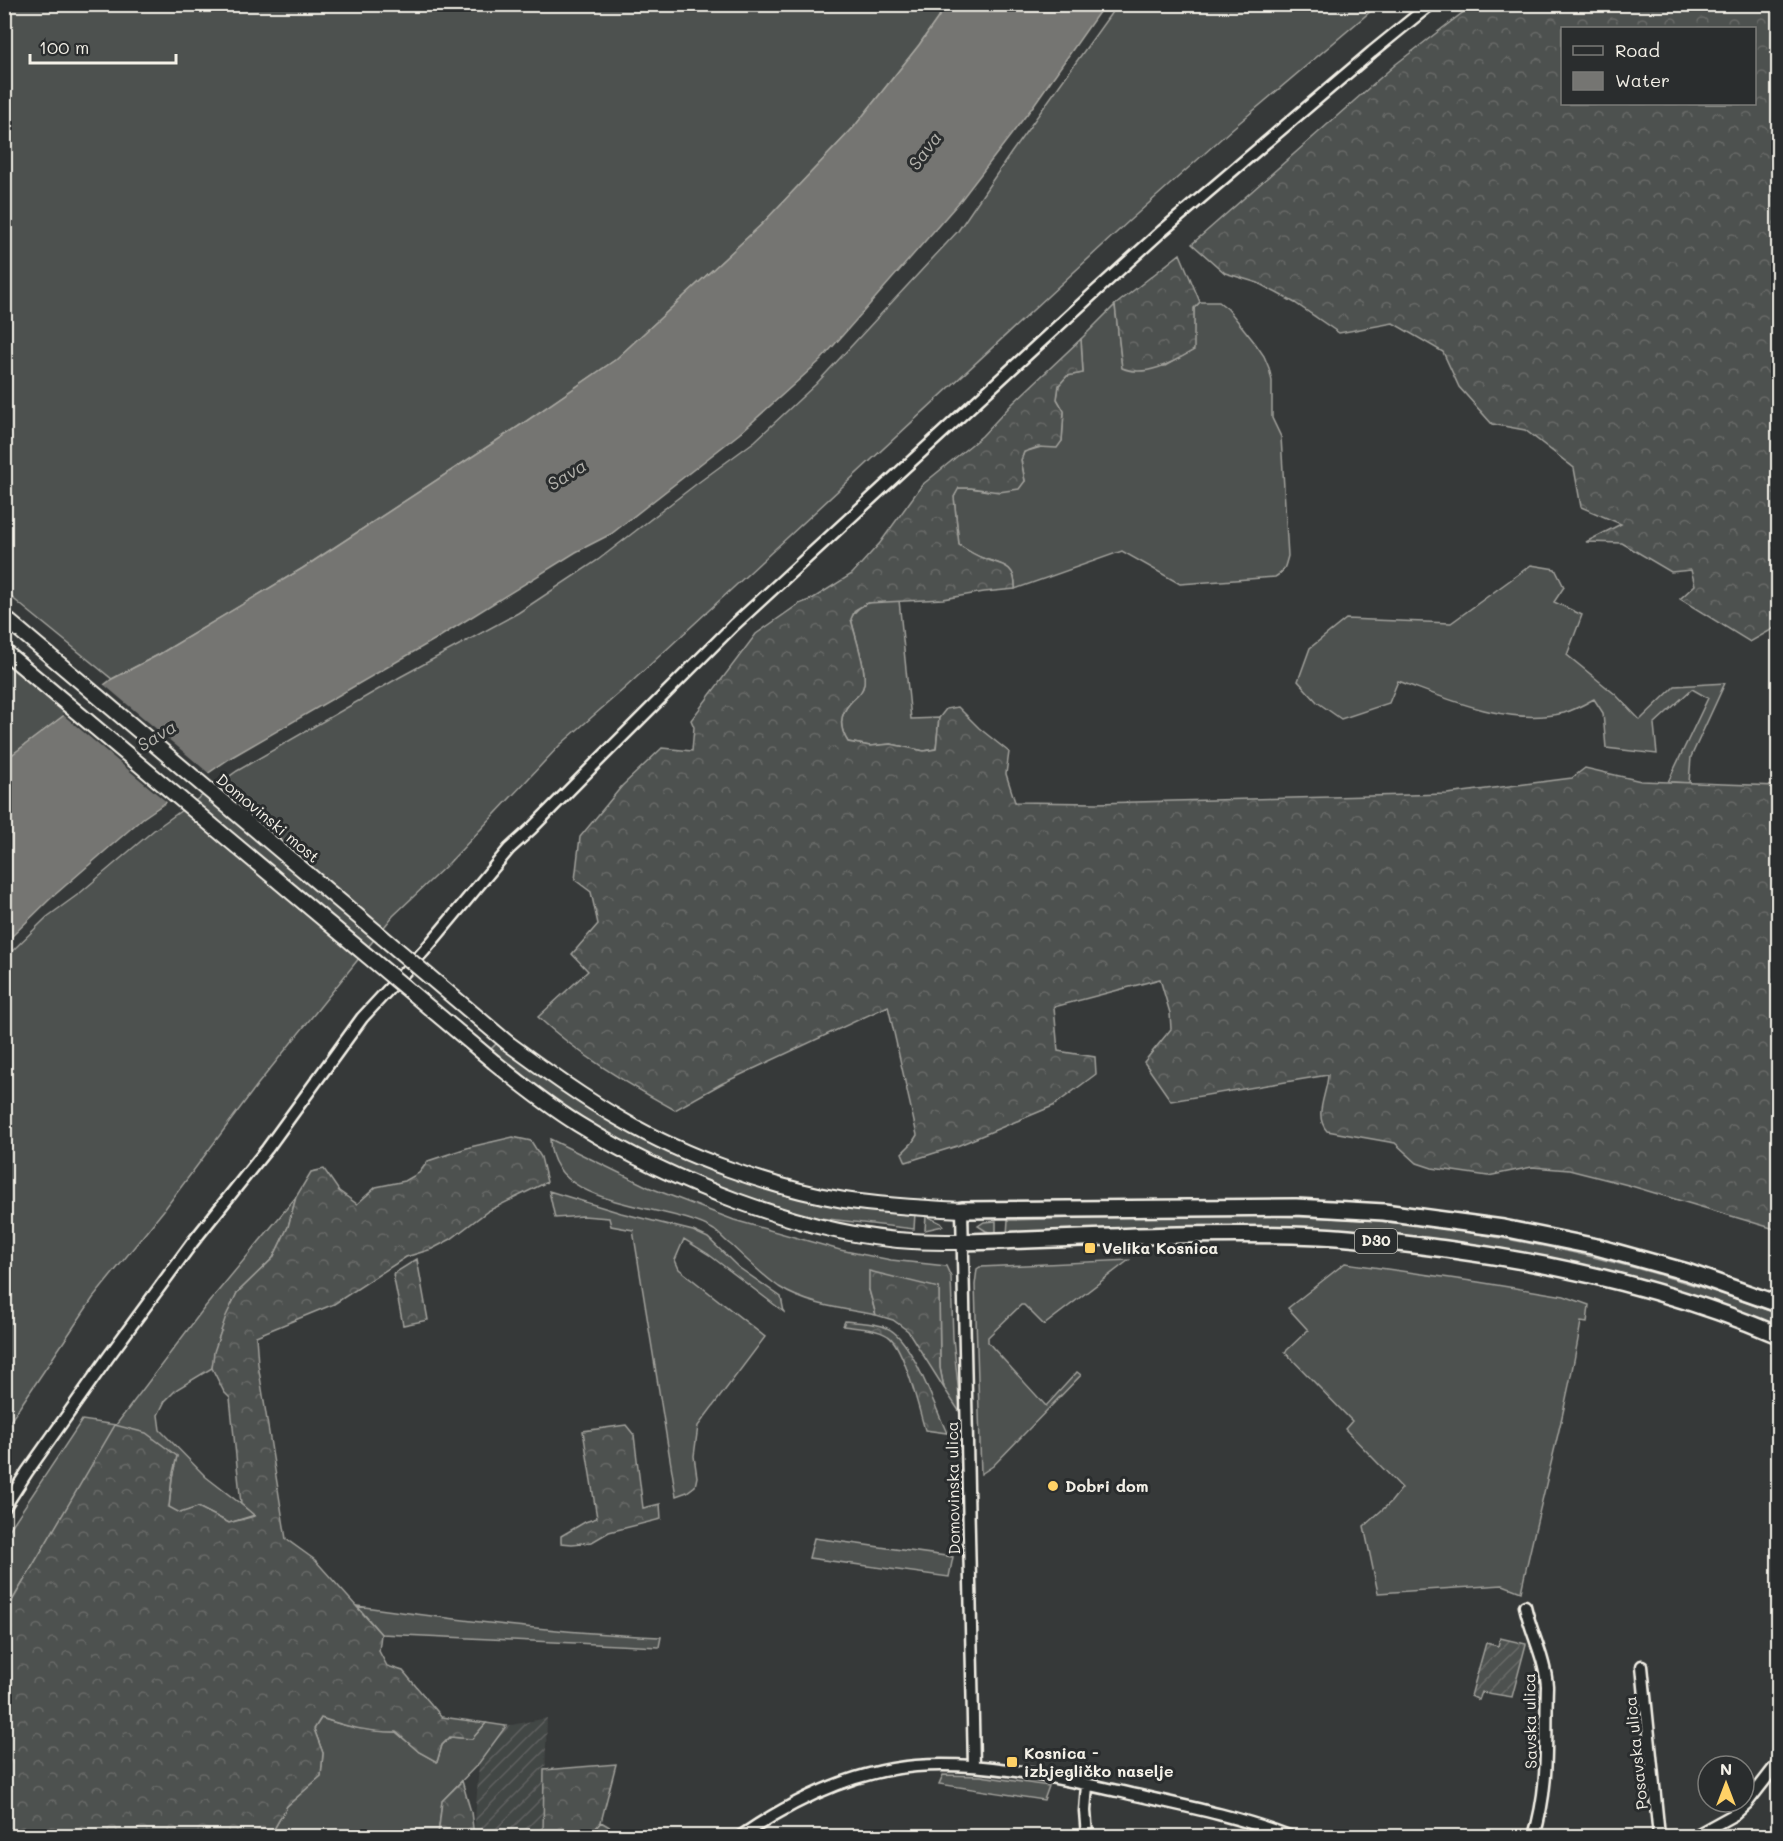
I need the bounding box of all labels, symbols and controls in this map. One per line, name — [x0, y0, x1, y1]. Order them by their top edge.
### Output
scale bar — [30, 27, 176, 65]
legend — [1561, 27, 1756, 105]
text: 100 m — [39, 35, 89, 59]
text: Road — [1615, 38, 1660, 62]
text: Water — [1615, 68, 1670, 92]
water label: Sava — [902, 126, 946, 174]
water label: Sava — [542, 453, 591, 495]
water label: Sava — [132, 714, 181, 756]
street label: Domovinski most — [212, 768, 324, 867]
road number: D30 — [1355, 1229, 1397, 1253]
place label: Velika Kosnica — [1102, 1237, 1219, 1258]
marker: Velika Kosnica — [1083, 1241, 1097, 1255]
street label: Domovinska ulica — [941, 1421, 964, 1555]
place label: Dobri dom — [1065, 1475, 1148, 1496]
marker: Dobri dom — [1046, 1479, 1060, 1493]
street label: Savska ulica — [1518, 1673, 1541, 1769]
street label: Posavska ulica — [1619, 1695, 1652, 1811]
place label: Kosnica - izbjegličko naselje — [1024, 1742, 1174, 1781]
north arrow — [1696, 1754, 1756, 1814]
marker: Kosnica - izbjegličko naselje — [1005, 1755, 1019, 1769]
text: N — [1720, 1758, 1732, 1779]

